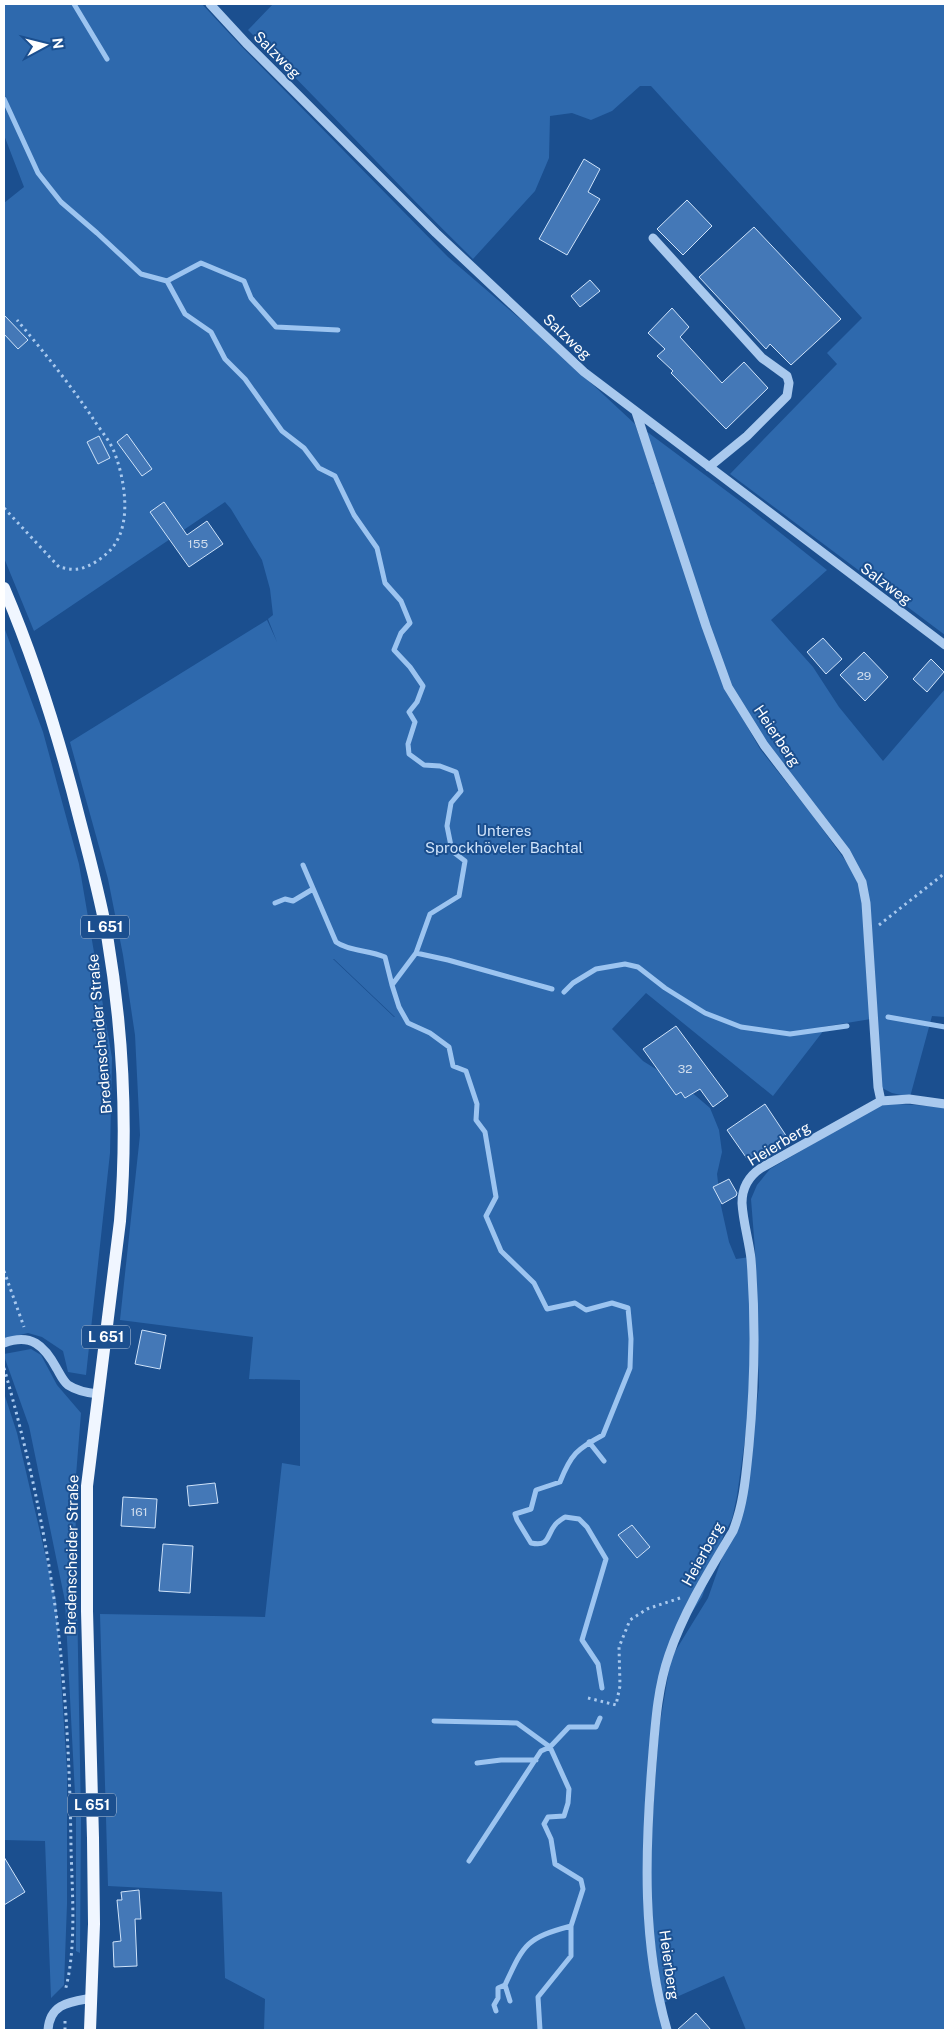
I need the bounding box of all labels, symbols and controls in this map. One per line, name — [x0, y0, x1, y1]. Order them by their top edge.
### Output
north arrow — [20, 20, 70, 70]
street label: Salzweg — [250, 28, 304, 82]
text: N — [49, 37, 67, 50]
street label: Salzweg — [540, 310, 595, 363]
house number: 155 — [188, 537, 208, 551]
street label: Salzweg — [857, 559, 915, 608]
house number: 29 — [857, 669, 871, 683]
street label: Heierberg — [751, 702, 804, 770]
park label: Unteres Sprockhöveler Bachtal — [425, 822, 583, 856]
road number: L 651 — [81, 916, 129, 939]
street label: Bredenscheider Straße — [84, 953, 115, 1115]
house number: 32 — [678, 1062, 692, 1076]
street label: Heierberg — [744, 1118, 813, 1169]
road number: L 651 — [82, 1325, 130, 1348]
street label: Bredenscheider Straße — [62, 1475, 81, 1635]
house number: 161 — [130, 1505, 148, 1519]
street label: Heierberg — [678, 1519, 727, 1589]
road number: L 651 — [68, 1794, 116, 1816]
street label: Heierberg — [656, 1929, 683, 2001]

